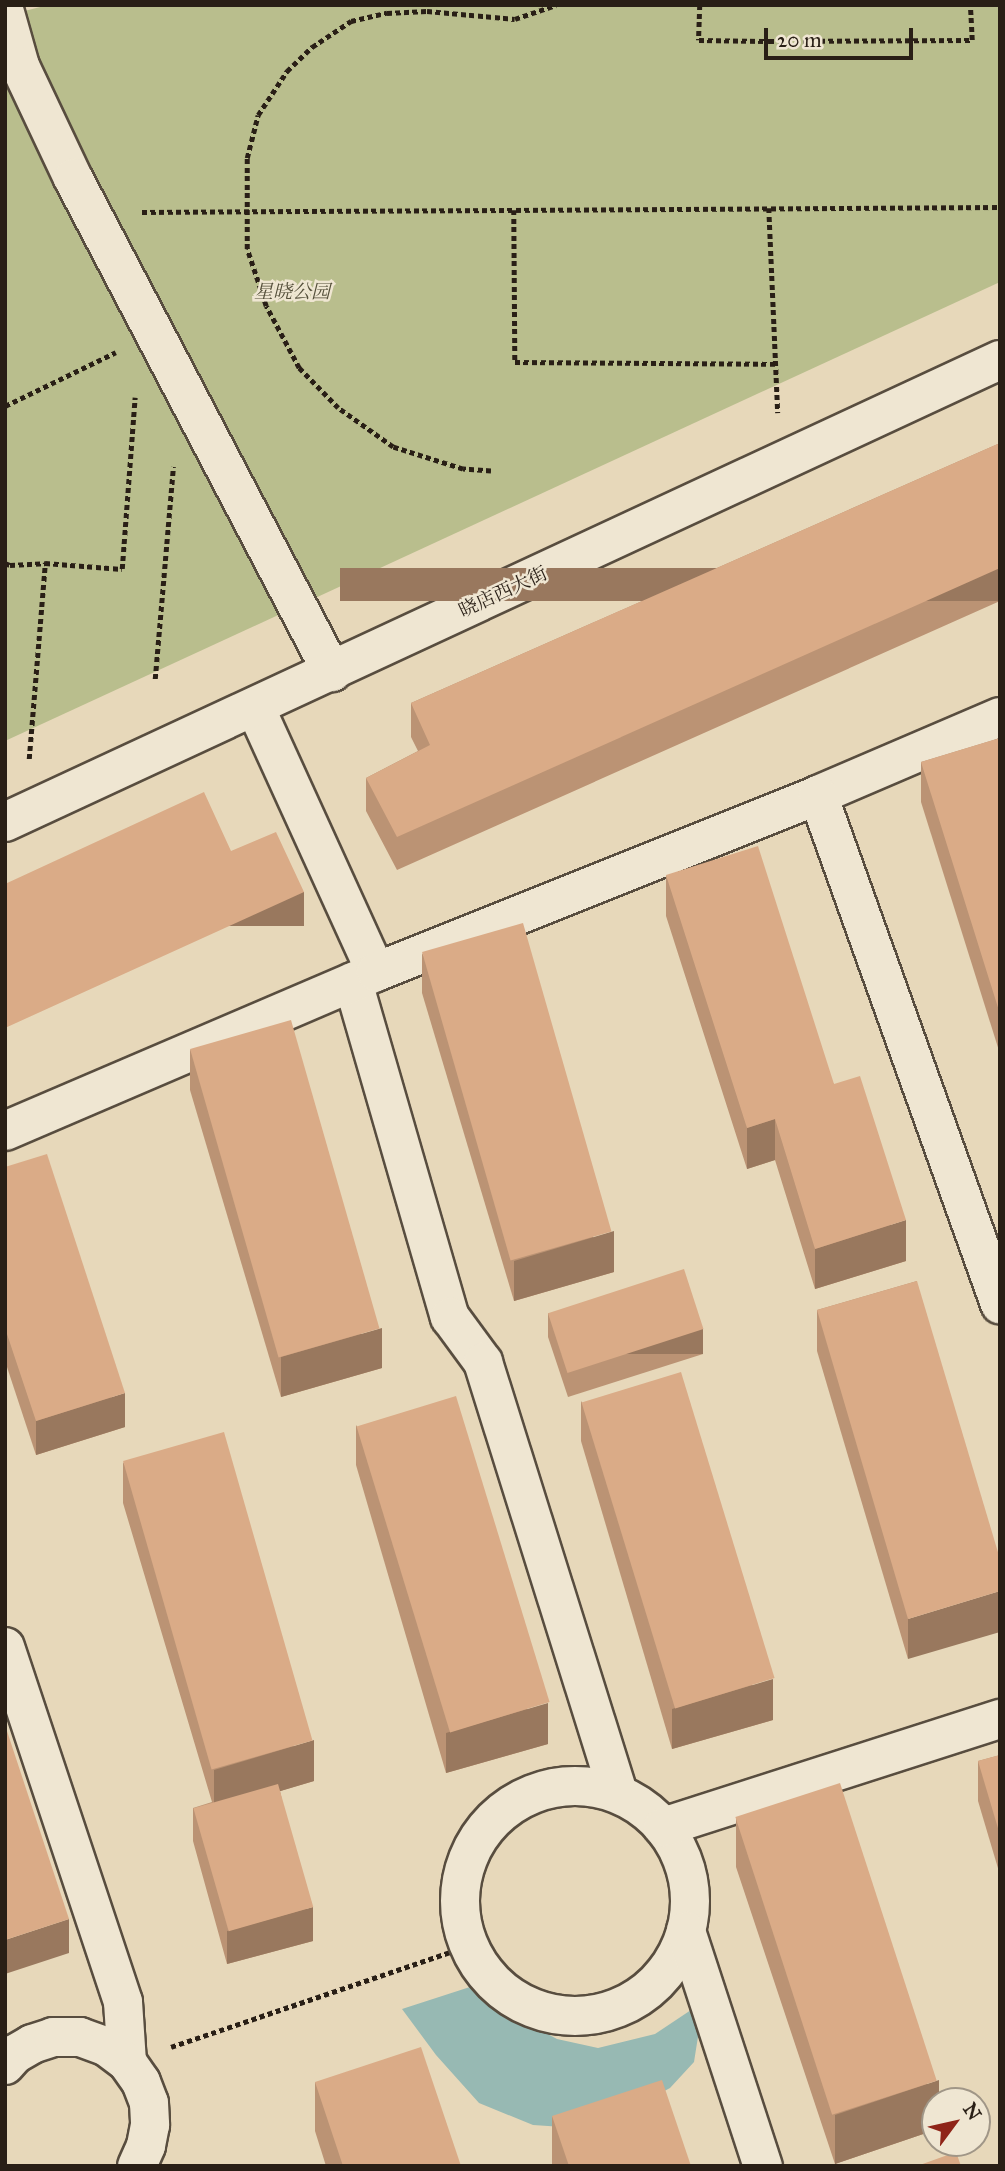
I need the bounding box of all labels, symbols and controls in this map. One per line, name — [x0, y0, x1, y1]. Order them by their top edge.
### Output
scale bar — [767, 14, 916, 58]
text: 20 m — [777, 27, 822, 53]
park label: 星晓公园 — [254, 281, 330, 303]
street label: 晓店西大街 — [455, 562, 551, 622]
north arrow — [921, 2087, 991, 2157]
text: N — [958, 2098, 986, 2124]

